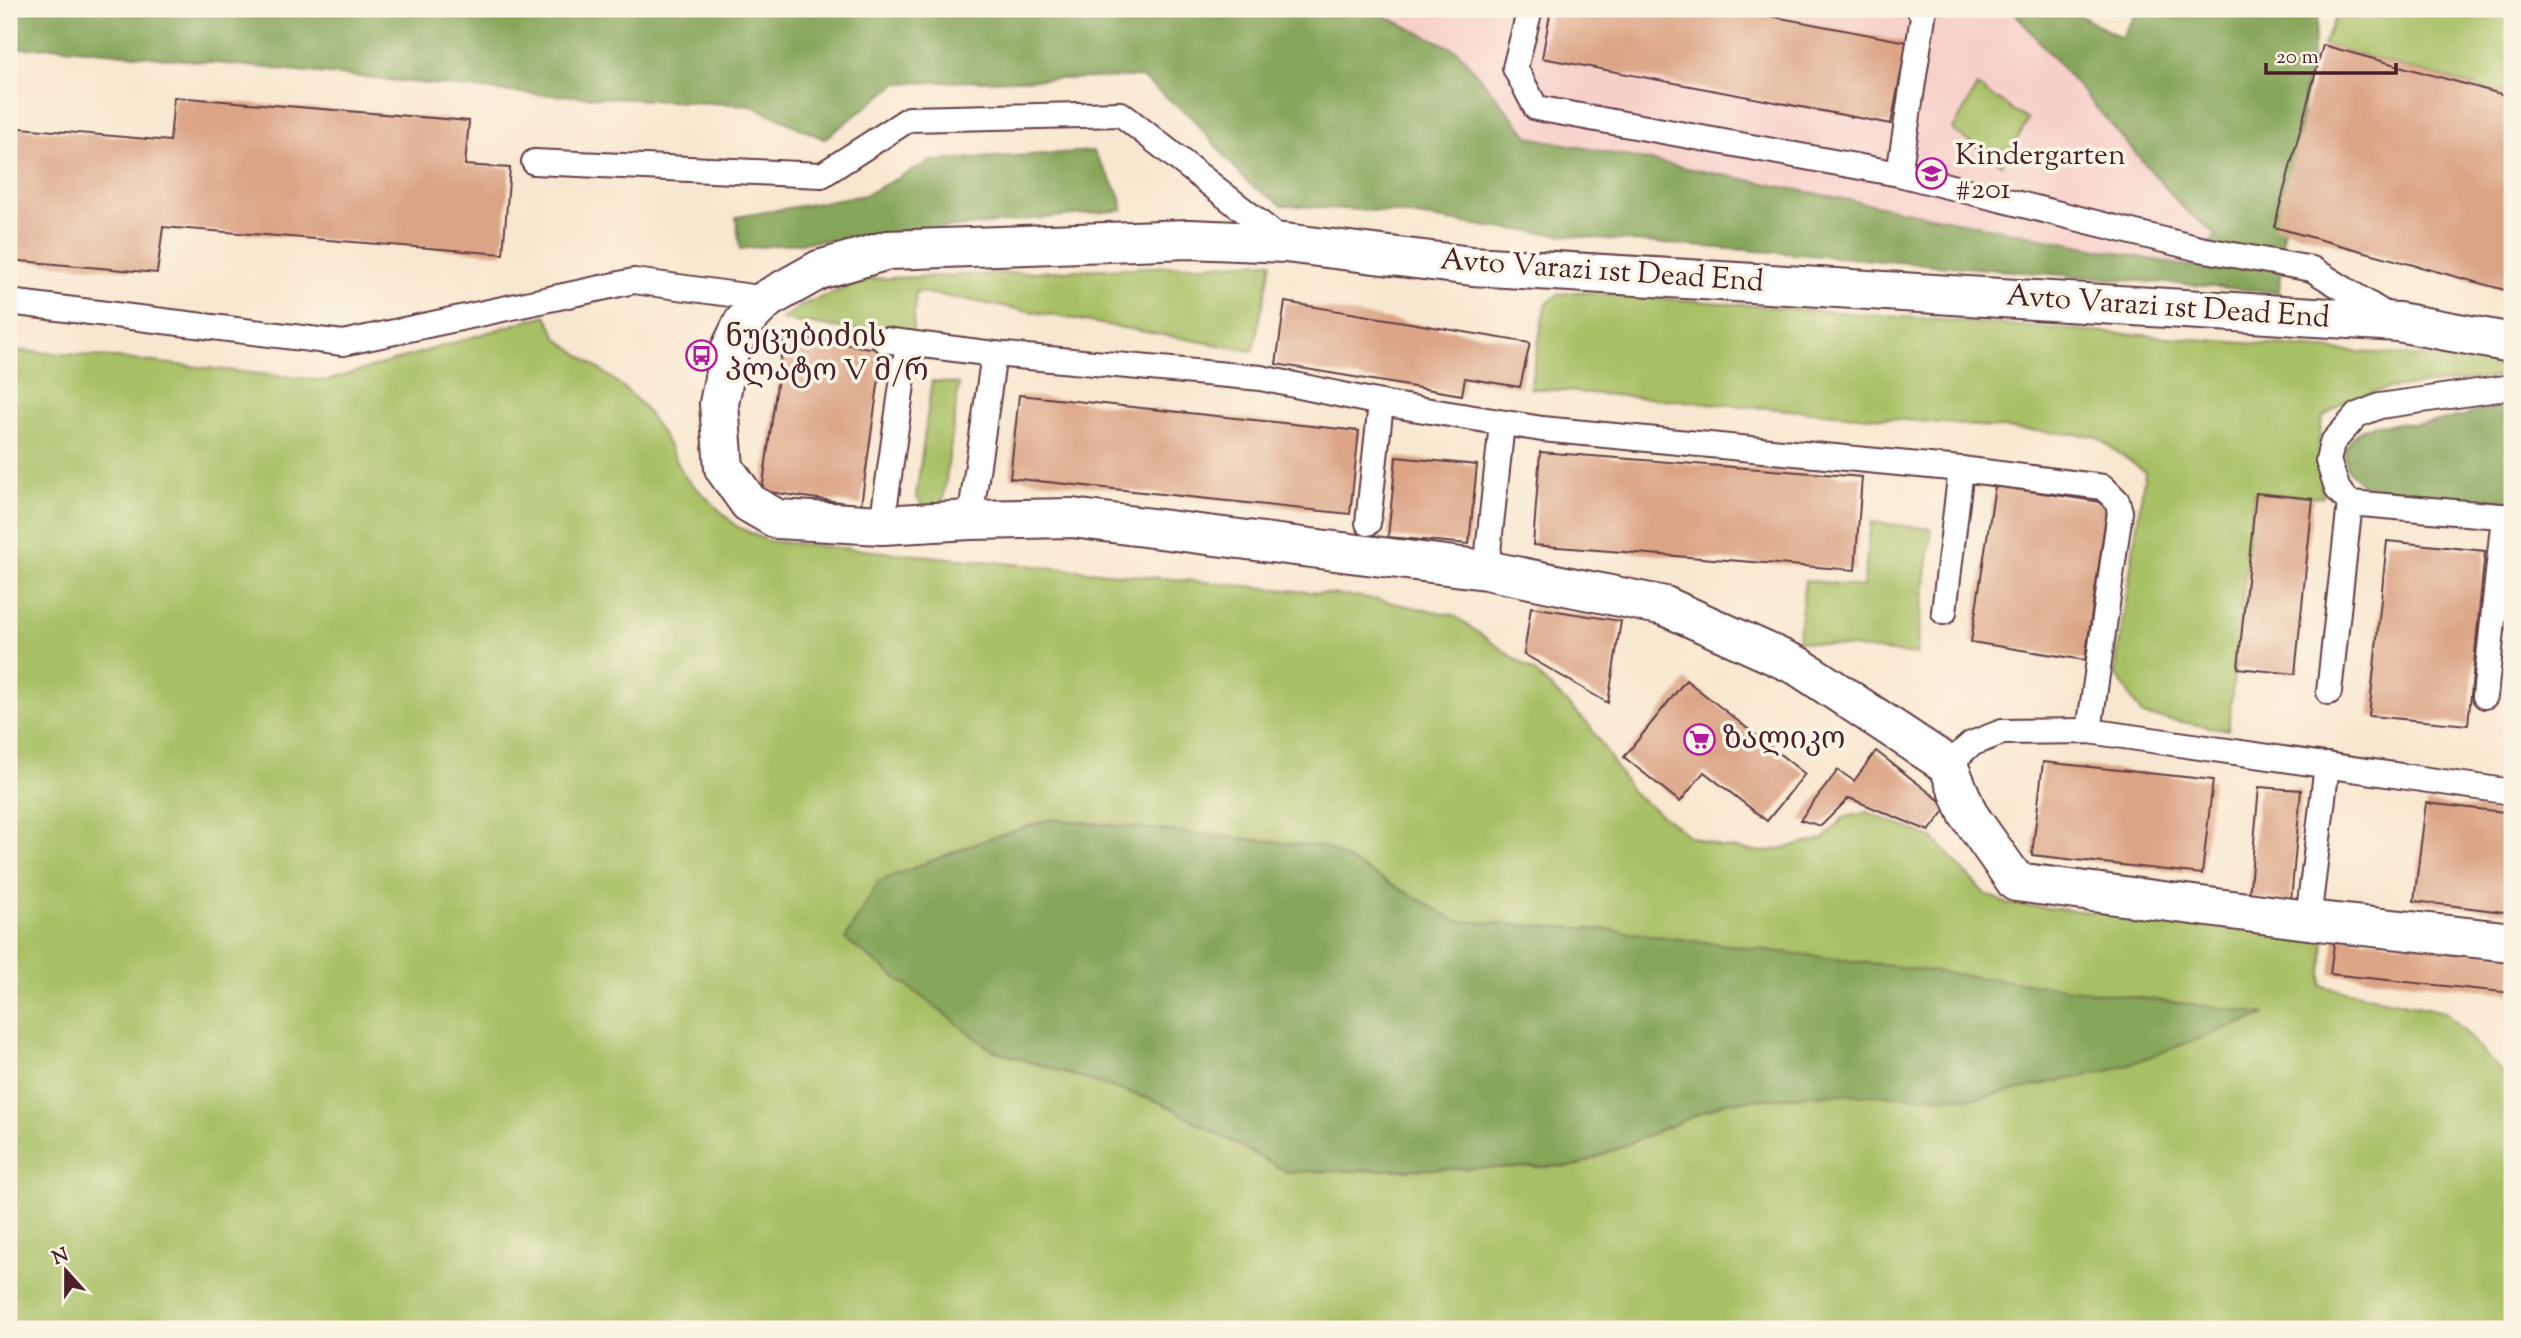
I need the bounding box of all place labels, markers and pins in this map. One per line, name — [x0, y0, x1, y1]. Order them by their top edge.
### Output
place label: Kindergarten #201 — [1955, 135, 2126, 212]
school or university icon: Kindergarten #201 — [1915, 156, 1949, 190]
place label: ნუცუბიძის პლატო V მ/რ — [725, 317, 929, 394]
bus stop icon: ნუცუბიძის პლატო V მ/რ — [685, 338, 719, 372]
place label: ზალიკო — [1723, 719, 1845, 762]
supermarket icon: ზალიკო — [1683, 723, 1717, 757]

